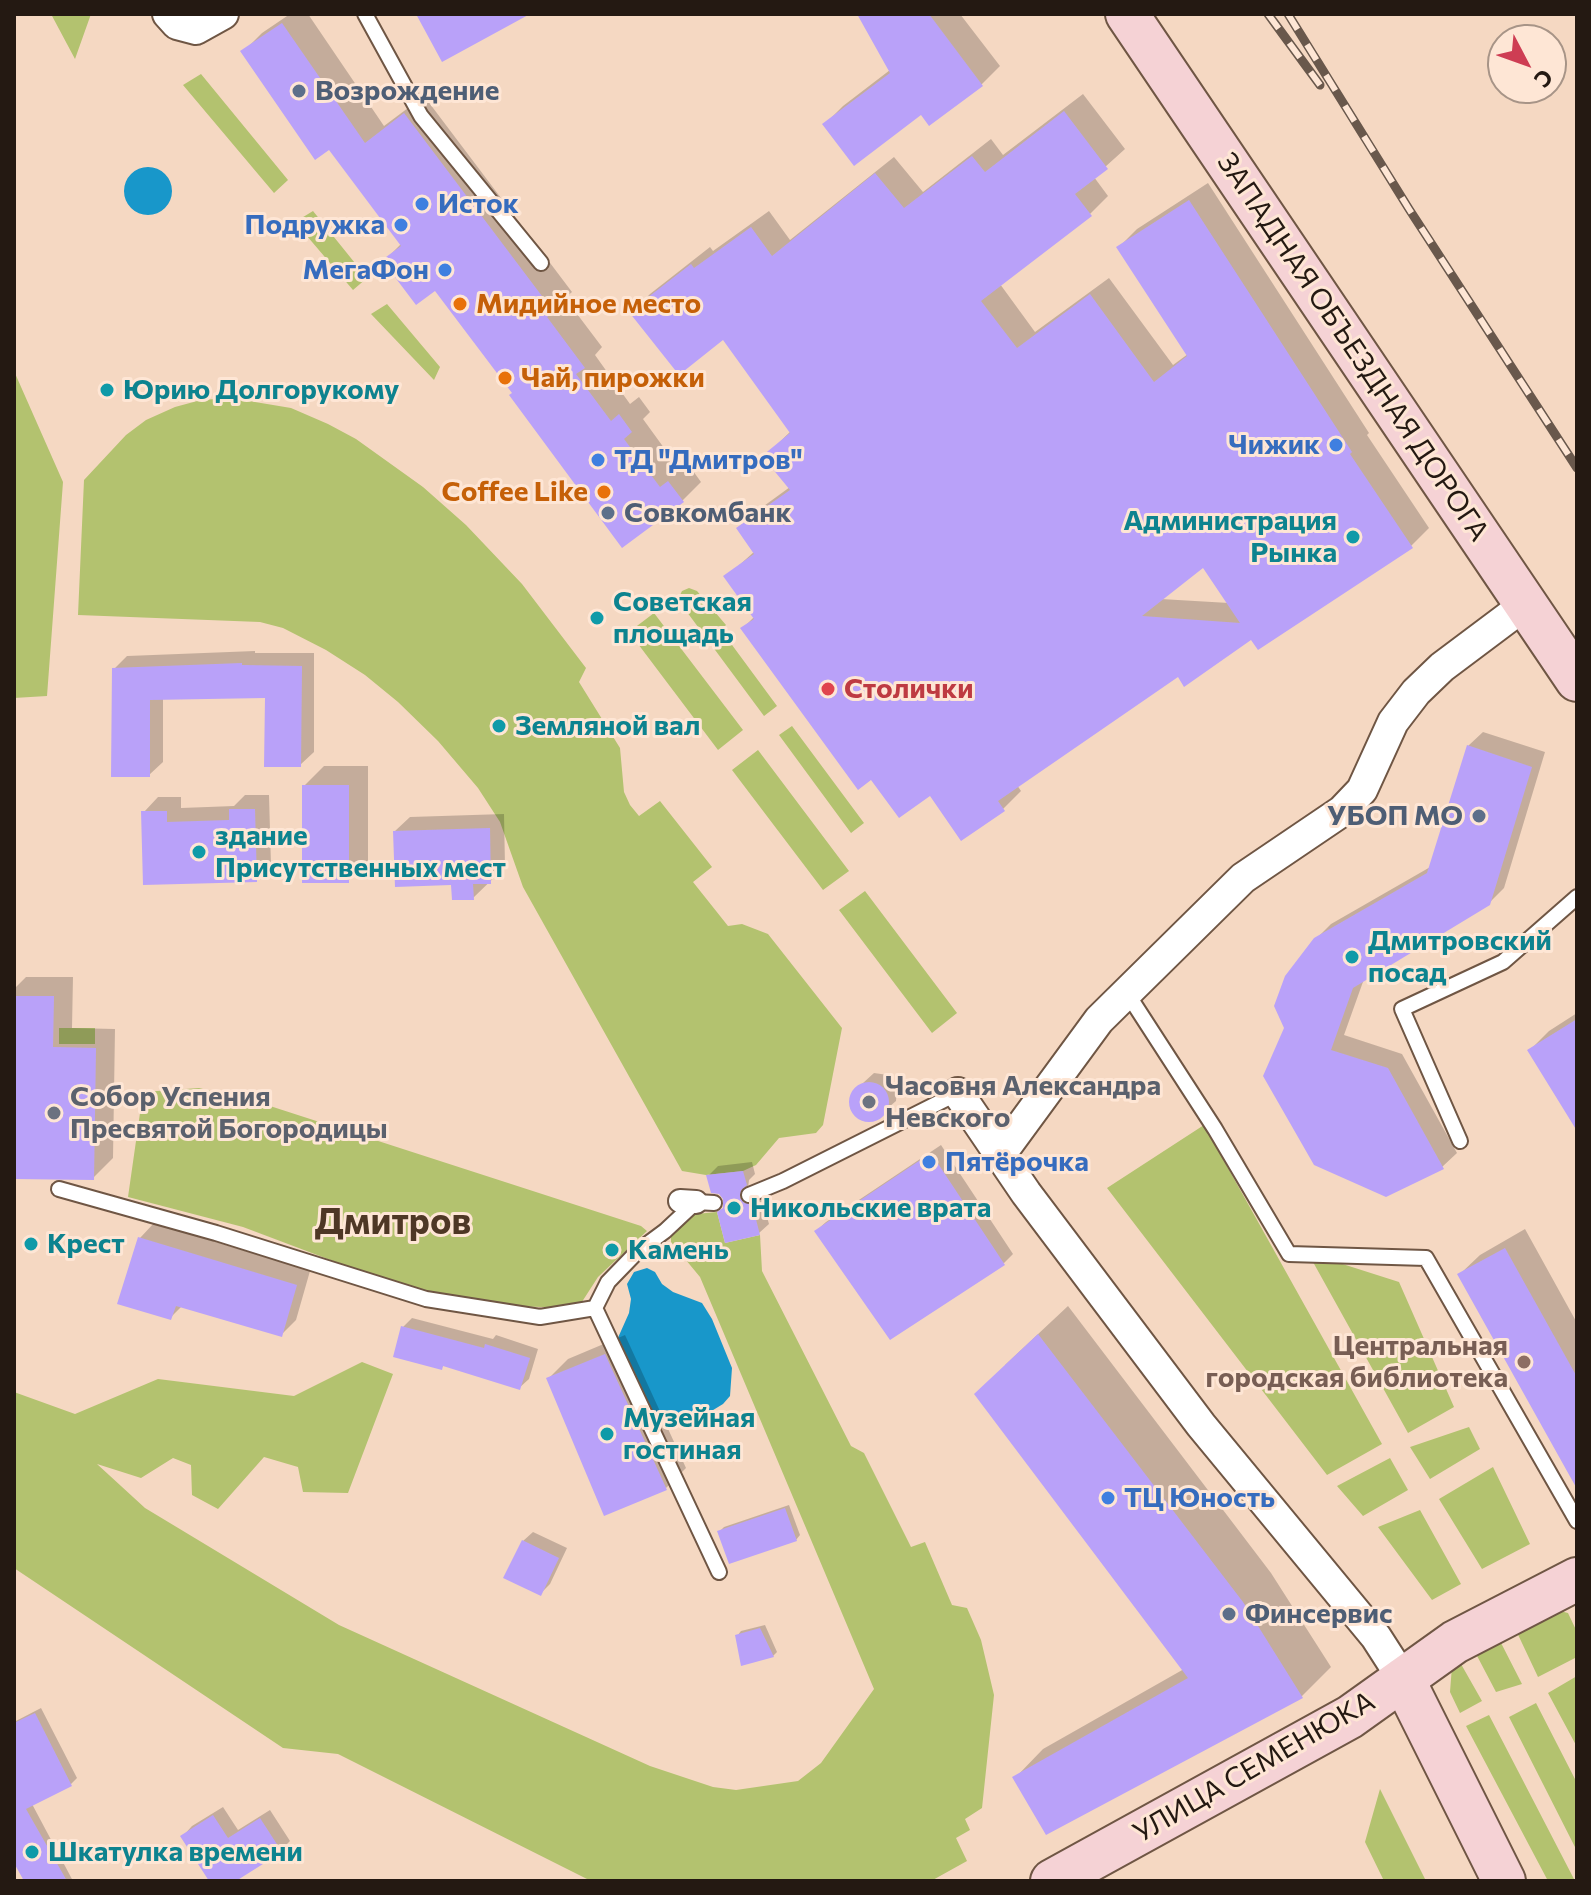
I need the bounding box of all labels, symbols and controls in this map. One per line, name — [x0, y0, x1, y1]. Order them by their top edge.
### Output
north arrow — [1487, 24, 1567, 104]
text: С — [1529, 64, 1559, 93]
place label: Возрождение — [315, 74, 499, 108]
marker: Возрождение — [290, 82, 308, 100]
street label: ЗАПАДНАЯ ОБЪЕЗДНАЯ ДОРОГА — [1210, 146, 1496, 548]
place label: Исток — [438, 187, 519, 221]
marker: Исток — [413, 195, 431, 213]
place label: Подружка — [245, 208, 385, 242]
marker: Подружка — [392, 216, 410, 234]
place label: МегаФон — [303, 253, 429, 287]
marker: МегаФон — [436, 261, 454, 279]
place label: Мидийное место — [476, 287, 701, 321]
marker: Мидийное место — [451, 295, 469, 313]
place label: Чай, пирожки — [521, 361, 705, 395]
marker: Чай, пирожки — [496, 369, 514, 387]
place label: Юрию Долгорукому — [123, 373, 399, 407]
marker: Юрию Долгорукому — [98, 381, 116, 399]
place label: Чижик — [1228, 428, 1320, 462]
marker: Чижик — [1327, 436, 1345, 454]
place label: ТД "Дмитров" — [614, 443, 803, 477]
marker: ТД "Дмитров" — [589, 451, 607, 469]
place label: Coffee Like — [442, 475, 588, 509]
marker: Coffee Like — [595, 483, 613, 501]
place label: Совкомбанк — [624, 496, 791, 530]
marker: Совкомбанк — [599, 504, 617, 522]
place label: Администрация Рынка — [1123, 504, 1337, 570]
marker: Администрация Рынка — [1344, 528, 1362, 546]
place label: Советская площадь — [613, 585, 752, 651]
marker: Советская площадь — [588, 609, 606, 627]
place label: Столички — [844, 672, 973, 706]
marker: Столички — [819, 680, 837, 698]
place label: Земляной вал — [515, 709, 700, 743]
marker: Земляной вал — [490, 717, 508, 735]
place label: УБОП МО — [1327, 799, 1463, 833]
marker: УБОП МО — [1470, 807, 1488, 825]
place label: здание Присутственных мест — [215, 819, 506, 885]
marker: здание Присутственных мест — [190, 843, 208, 861]
place label: Дмитровский посад — [1368, 924, 1552, 990]
marker: Дмитровский посад — [1343, 948, 1361, 966]
place label: Часовня Александра Невского — [885, 1069, 1161, 1135]
place label: Собор Успения Пресвятой Богородицы — [70, 1080, 388, 1146]
marker: Часовня Александра Невского — [860, 1093, 878, 1111]
marker: Собор Успения Пресвятой Богородицы — [45, 1104, 63, 1122]
place label: Пятёрочка — [945, 1145, 1089, 1179]
marker: Пятёрочка — [920, 1153, 938, 1171]
place label: Никольские врата — [750, 1191, 991, 1225]
marker: Никольские врата — [725, 1199, 743, 1217]
district label: Дмитров — [315, 1200, 471, 1244]
place label: Крест — [47, 1227, 125, 1261]
place label: Камень — [628, 1233, 729, 1267]
marker: Крест — [22, 1235, 40, 1253]
marker: Камень — [603, 1241, 621, 1259]
place label: Центральная городская библиотека — [1205, 1329, 1508, 1395]
marker: Центральная городская библиотека — [1515, 1353, 1533, 1371]
place label: Музейная гостиная — [623, 1401, 755, 1467]
marker: Музейная гостиная — [598, 1425, 616, 1443]
place label: ТЦ Юность — [1124, 1481, 1275, 1515]
marker: ТЦ Юность — [1099, 1489, 1117, 1507]
place label: Финсервис — [1245, 1597, 1393, 1631]
marker: Финсервис — [1220, 1605, 1238, 1623]
street label: УЛИЦА СЕМЕНЮКА — [1127, 1684, 1381, 1850]
place label: Шкатулка времени — [48, 1835, 303, 1869]
marker: Шкатулка времени — [23, 1843, 41, 1861]

